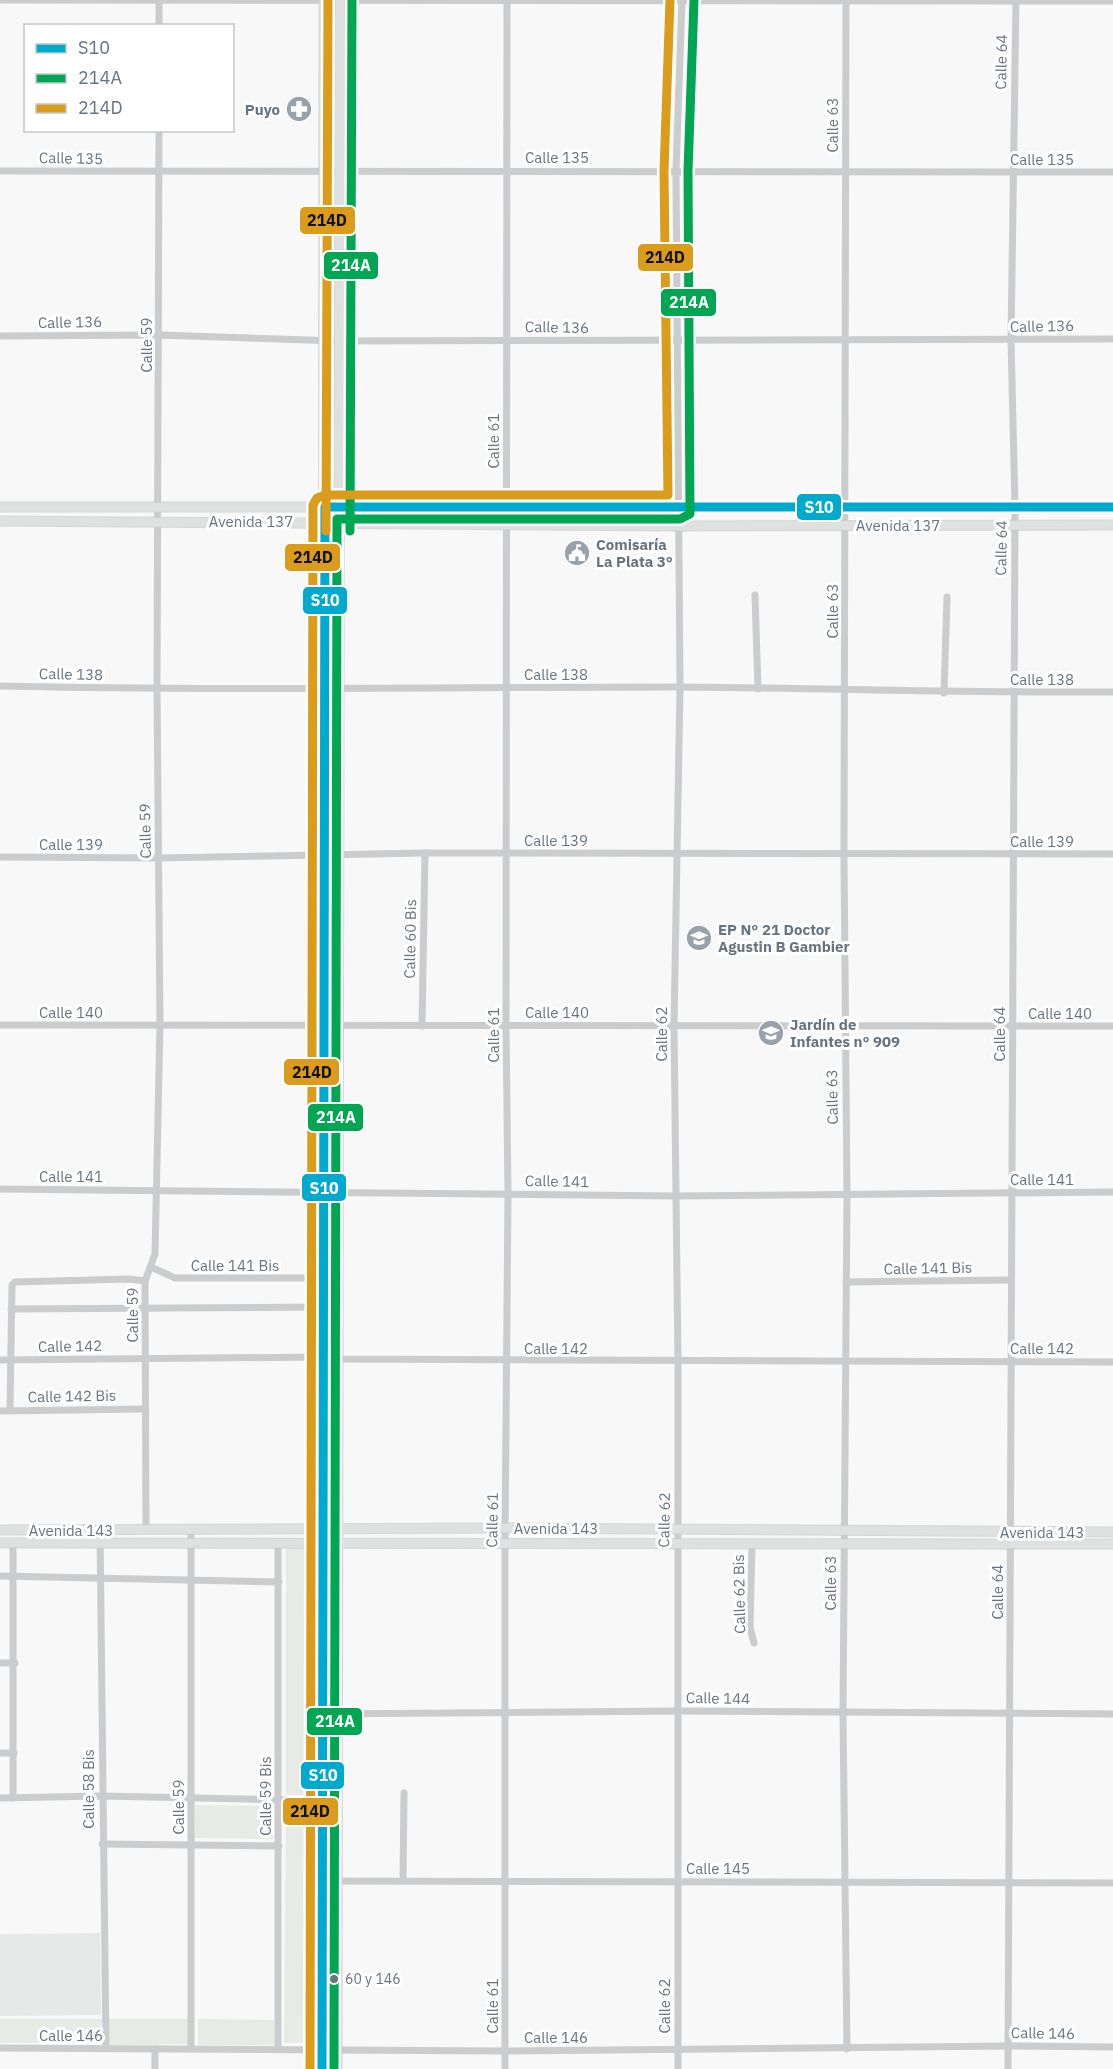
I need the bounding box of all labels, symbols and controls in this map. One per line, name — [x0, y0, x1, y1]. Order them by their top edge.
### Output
legend — [24, 24, 234, 132]
street label: Calle 64 — [991, 34, 1011, 90]
text: S10 — [78, 36, 110, 59]
text: 214A — [78, 66, 122, 89]
pharmacy icon: Puyo — [284, 94, 314, 124]
text: 214D — [78, 96, 122, 119]
street label: Calle 63 — [823, 97, 842, 153]
place label: Puyo — [245, 100, 280, 119]
street label: Calle 135 — [39, 148, 103, 168]
street label: Calle 135 — [525, 148, 589, 167]
street label: Calle 135 — [1010, 150, 1074, 169]
line badge: 214D — [299, 206, 356, 235]
text: 214D — [307, 210, 347, 230]
line badge: 214D — [637, 243, 694, 272]
text: 214D — [645, 247, 685, 267]
line badge: 214A — [323, 251, 379, 280]
text: 214A — [331, 255, 371, 275]
line badge: 214A — [660, 288, 717, 317]
text: 214A — [669, 292, 709, 312]
street label: Calle 136 — [38, 312, 102, 332]
street label: Calle 136 — [1010, 316, 1074, 336]
street label: Calle 59 — [137, 317, 156, 373]
street label: Calle 136 — [525, 317, 589, 337]
street label: Calle 61 — [484, 413, 503, 469]
line badge: S10 — [796, 493, 842, 521]
text: S10 — [804, 497, 834, 517]
street label: Avenida 137 — [209, 512, 293, 531]
street label: Avenida 137 — [856, 516, 940, 535]
street label: Calle 64 — [991, 520, 1011, 576]
place label: Comisaría La Plata 3° — [596, 535, 673, 571]
public building icon: Comisaría La Plata 3° — [562, 538, 592, 568]
line badge: 214D — [284, 543, 341, 572]
text: 214D — [293, 547, 333, 567]
street label: Calle 63 — [823, 583, 842, 639]
line badge: S10 — [302, 586, 348, 615]
text: S10 — [310, 590, 340, 610]
street label: Calle 138 — [39, 664, 103, 684]
street label: Calle 138 — [524, 665, 588, 684]
street label: Calle 138 — [1010, 670, 1074, 689]
street label: Calle 59 — [135, 803, 155, 859]
street label: Calle 139 — [524, 831, 588, 850]
street label: Calle 139 — [1010, 832, 1074, 851]
street label: Calle 139 — [39, 835, 103, 854]
street label: Calle 60 Bis — [400, 899, 420, 979]
place label: EP N° 21 Doctor Agustin B Gambier — [718, 920, 850, 956]
school or university icon: EP N° 21 Doctor Agustin B Gambier — [684, 923, 714, 953]
street label: Calle 140 — [39, 1003, 103, 1022]
street label: Calle 140 — [525, 1003, 589, 1022]
street label: Calle 140 — [1028, 1004, 1092, 1023]
street label: Calle 62 — [652, 1006, 671, 1062]
street label: Calle 64 — [990, 1006, 1009, 1062]
street label: Calle 61 — [484, 1007, 503, 1063]
place label: Jardín de Infantes n° 909 — [790, 1015, 900, 1051]
school or university icon: Jardín de Infantes n° 909 — [756, 1018, 786, 1048]
line badge: 214D — [283, 1058, 340, 1086]
text: 214D — [292, 1062, 332, 1082]
street label: Calle 63 — [822, 1069, 842, 1125]
line badge: 214A — [307, 1103, 364, 1132]
text: 214A — [316, 1107, 356, 1127]
street label: Calle 141 — [39, 1167, 103, 1186]
street label: Calle 141 — [1010, 1170, 1074, 1189]
street label: Calle 141 — [525, 1171, 589, 1191]
line badge: S10 — [301, 1173, 347, 1202]
text: S10 — [309, 1178, 339, 1198]
street label: Calle 141 Bis — [191, 1256, 279, 1275]
street label: Calle 141 Bis — [884, 1258, 972, 1278]
street label: Calle 59 — [123, 1287, 142, 1343]
street label: Calle 142 — [38, 1336, 102, 1356]
street label: Calle 142 — [524, 1339, 588, 1358]
street label: Calle 142 — [1010, 1339, 1074, 1358]
street label: Calle 142 Bis — [28, 1386, 116, 1406]
street label: Calle 61 — [482, 1492, 502, 1548]
street label: Calle 62 — [654, 1492, 674, 1548]
street label: Avenida 143 — [514, 1519, 598, 1538]
street label: Avenida 143 — [29, 1521, 113, 1540]
street label: Avenida 143 — [1000, 1523, 1084, 1542]
street label: Calle 62 Bis — [729, 1554, 749, 1634]
street label: Calle 63 — [821, 1555, 840, 1611]
street label: Calle 64 — [988, 1564, 1007, 1620]
street label: Calle 144 — [686, 1688, 750, 1708]
line badge: 214A — [306, 1707, 363, 1736]
text: 214A — [315, 1711, 355, 1731]
street label: Calle 58 Bis — [79, 1749, 98, 1829]
street label: Calle 59 Bis — [256, 1756, 275, 1836]
line badge: S10 — [300, 1761, 345, 1790]
text: S10 — [308, 1765, 338, 1785]
street label: Calle 59 — [169, 1779, 188, 1835]
line badge: 214D — [282, 1797, 339, 1826]
text: 214D — [290, 1801, 330, 1821]
street label: Calle 145 — [686, 1859, 750, 1878]
place label: 60 y 146 — [345, 1970, 401, 1988]
marker: 60 y 146 — [328, 1973, 340, 1985]
street label: Calle 61 — [483, 1978, 502, 2034]
street label: Calle 62 — [655, 1978, 674, 2034]
street label: Calle 146 — [1011, 2023, 1075, 2043]
street label: Calle 146 — [39, 2026, 103, 2045]
street label: Calle 146 — [524, 2028, 588, 2047]

